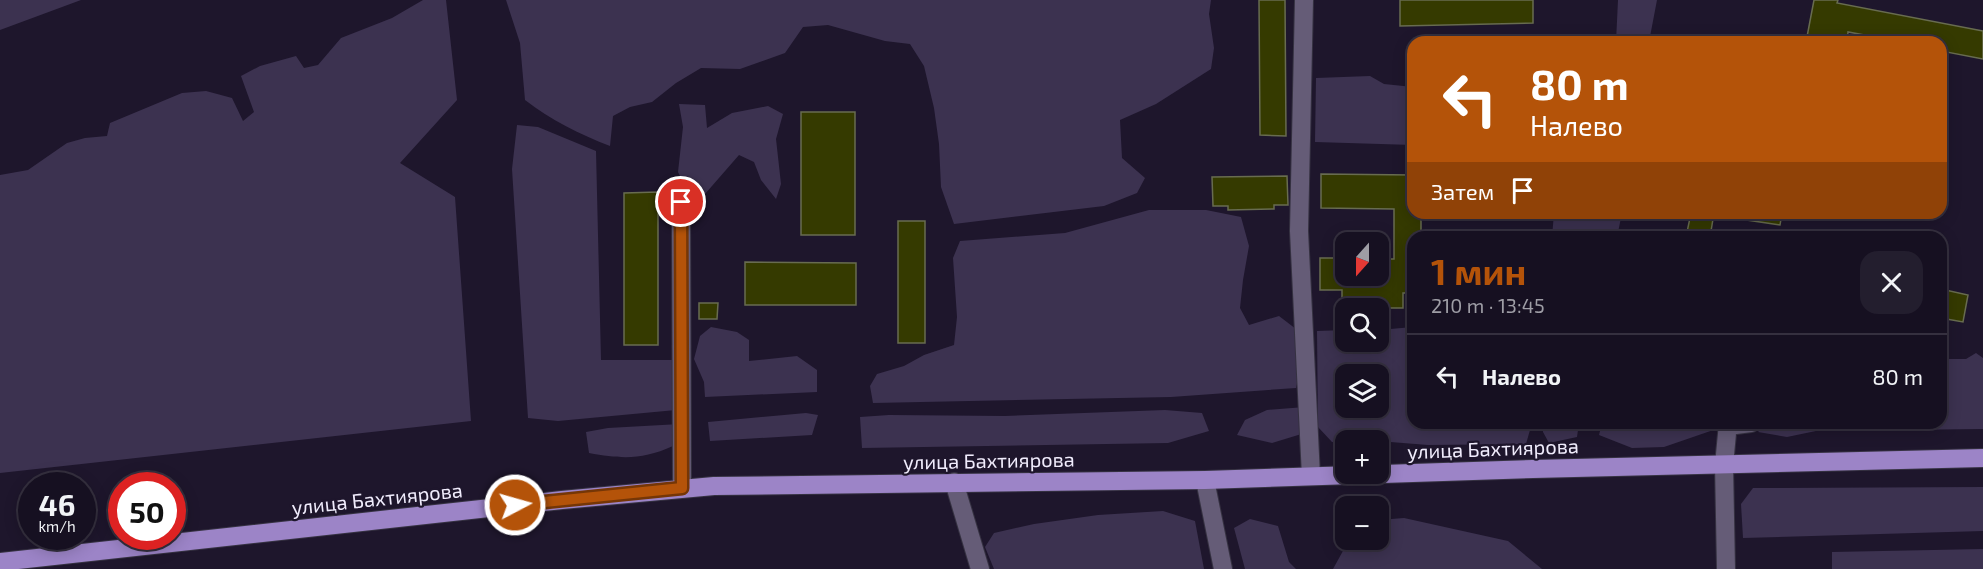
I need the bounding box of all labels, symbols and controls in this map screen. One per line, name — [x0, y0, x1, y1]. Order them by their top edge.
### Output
text: 80 m — [1530, 58, 1629, 108]
icon: left — [1431, 60, 1509, 138]
text: Налево — [1530, 109, 1623, 141]
icon: arrive — [1506, 174, 1539, 207]
pin — [655, 176, 706, 227]
text: Затем — [1431, 178, 1494, 204]
icon: arrive — [664, 185, 697, 218]
north arrow — [1335, 232, 1389, 286]
map controls — [1335, 232, 1389, 550]
text: 1 мин — [1431, 249, 1526, 292]
button: close — [1860, 251, 1923, 314]
text: 210 m · 13:45 — [1431, 293, 1545, 317]
button: search — [1335, 298, 1389, 352]
icon: left — [1431, 360, 1464, 393]
text: Налево — [1482, 363, 1561, 389]
text: 80 m — [1872, 363, 1923, 389]
button: layers — [1335, 364, 1389, 418]
button: + — [1335, 430, 1389, 484]
street label: улица Бахтиярова — [1407, 433, 1579, 464]
street label: улица Бахтиярова — [903, 447, 1075, 474]
speed limit sign: 50 — [108, 472, 186, 550]
position arrow — [483, 473, 547, 537]
street label: улица Бахтиярова — [290, 477, 464, 520]
text: 46 — [39, 486, 75, 522]
button: − — [1335, 496, 1389, 550]
text: km/h — [38, 517, 76, 535]

